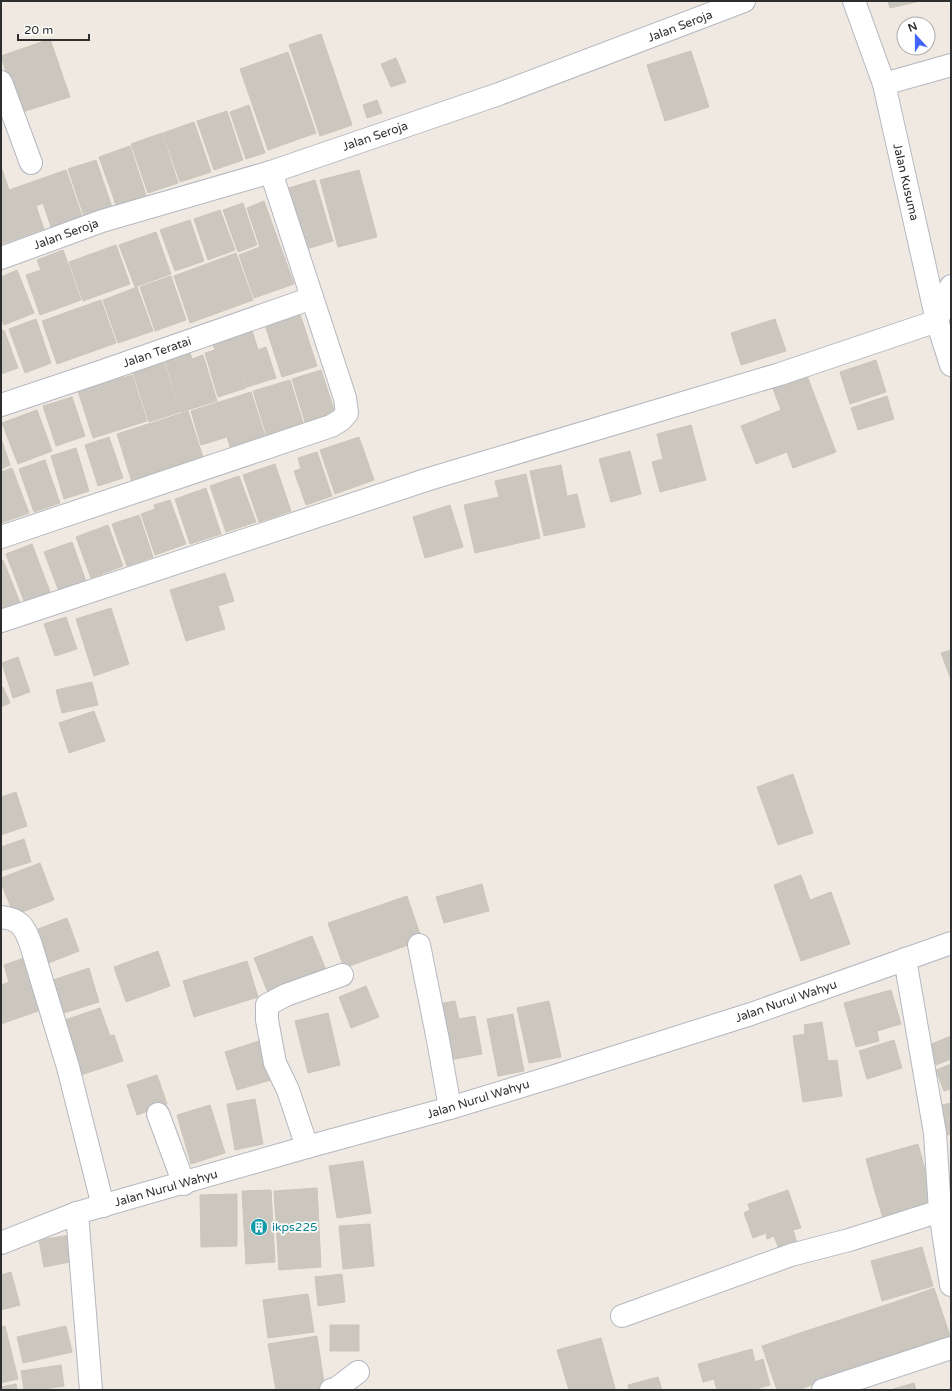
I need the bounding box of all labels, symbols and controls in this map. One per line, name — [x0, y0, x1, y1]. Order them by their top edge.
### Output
street label: Jalan Seroja — [646, 7, 714, 45]
scale bar — [18, 16, 89, 42]
north arrow — [896, 16, 936, 56]
text: N — [906, 19, 919, 35]
text: 20 m — [24, 23, 53, 37]
street label: Jalan Seroja — [340, 118, 410, 154]
street label: Jalan Kusuma — [890, 142, 922, 222]
street label: Jalan Seroja — [32, 216, 100, 252]
street label: Jalan Teratai — [121, 334, 193, 370]
street label: Jalan Nurul Wahyu — [733, 977, 839, 1025]
street label: Jalan Nurul Wahyu — [425, 1077, 531, 1121]
street label: Jalan Nurul Wahyu — [113, 1167, 219, 1209]
building icon: ikps225 — [249, 1217, 269, 1237]
place label: ikps225 — [272, 1220, 317, 1234]

